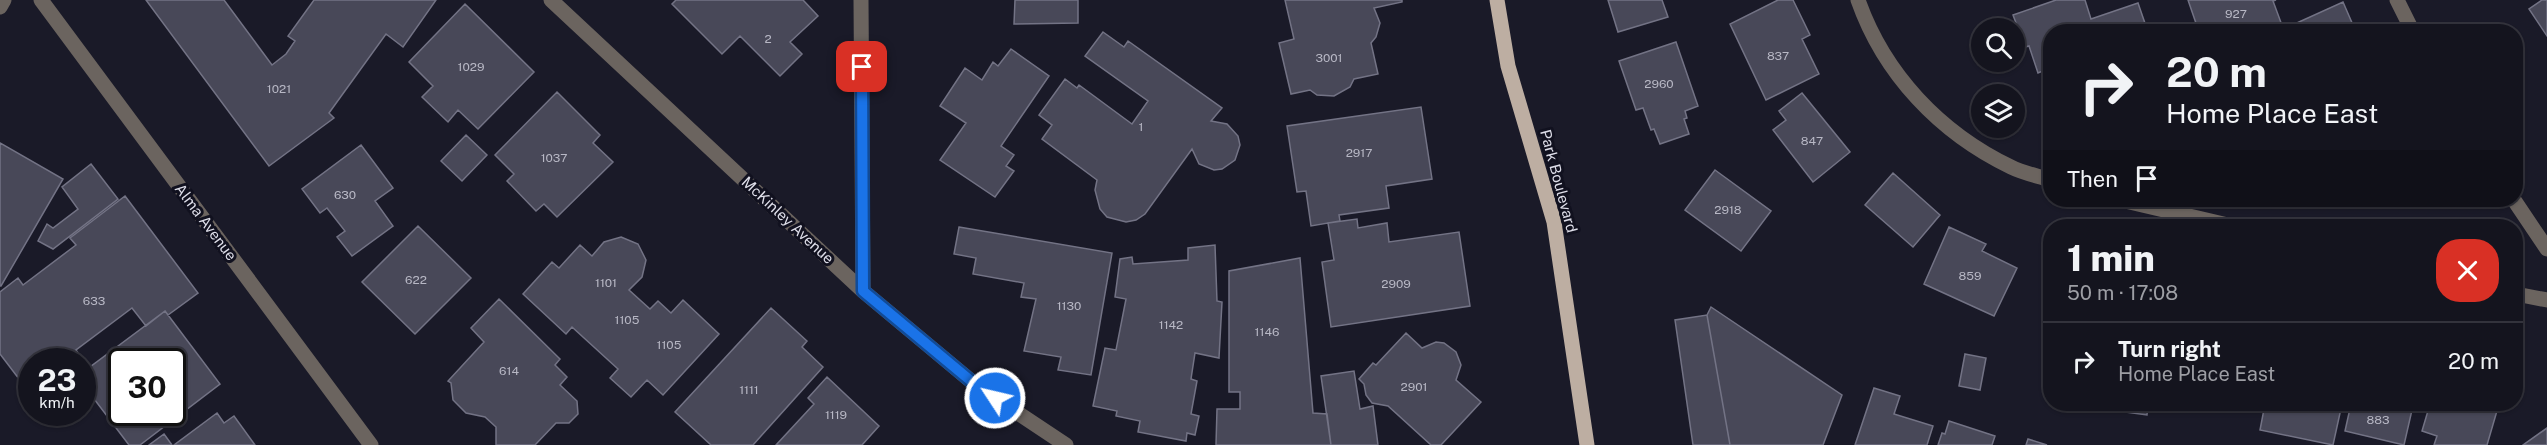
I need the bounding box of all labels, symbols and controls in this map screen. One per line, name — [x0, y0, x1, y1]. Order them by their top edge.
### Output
house number: 927 — [2225, 7, 2247, 21]
map controls — [1971, 18, 2025, 138]
button: search — [1971, 18, 2025, 72]
house number: 2 — [764, 32, 772, 46]
pin — [836, 41, 887, 92]
text: 20 m — [2166, 47, 2267, 96]
icon: right — [2067, 48, 2145, 126]
house number: 837 — [1767, 49, 1789, 63]
icon: arrive — [845, 50, 878, 83]
house number: 3001 — [1316, 51, 1342, 65]
house number: 1029 — [458, 60, 484, 74]
house number: 2960 — [1644, 77, 1674, 91]
house number: 1021 — [267, 82, 291, 96]
button: layers — [1971, 84, 2025, 138]
text: Home Place East — [2166, 97, 2378, 129]
house number: 1 — [1139, 120, 1143, 134]
street label: Park Boulevard — [1537, 128, 1581, 234]
house number: 847 — [1801, 134, 1823, 148]
house number: 2917 — [1346, 146, 1372, 160]
house number: 1037 — [541, 151, 567, 165]
icon: arrive — [2130, 162, 2163, 195]
text: Then — [2067, 166, 2118, 192]
street label: McKinley Avenue — [738, 173, 838, 267]
street label: Alma Avenue — [172, 180, 240, 264]
house number: 630 — [334, 188, 356, 202]
house number: 2918 — [1714, 203, 1742, 217]
text: 1 min — [2067, 237, 2155, 279]
button: close — [2436, 239, 2499, 302]
house number: 859 — [1959, 269, 1981, 283]
house number: 622 — [405, 273, 427, 287]
house number: 1101 — [595, 276, 617, 290]
house number: 2909 — [1381, 277, 1411, 291]
text: 50 m · 17:08 — [2067, 281, 2178, 305]
house number: 633 — [83, 294, 105, 308]
house number: 1130 — [1057, 299, 1081, 313]
house number: 1105 — [615, 313, 640, 327]
house number: 1142 — [1159, 318, 1183, 332]
house number: 1146 — [1255, 325, 1279, 339]
text: Turn right — [2118, 336, 2221, 362]
house number: 1105 — [657, 338, 682, 352]
icon: right — [2067, 345, 2100, 378]
speed limit sign: 30 — [108, 348, 186, 426]
text: 20 m — [2448, 348, 2499, 374]
text: 23 — [37, 362, 77, 398]
text: Home Place East — [2118, 362, 2275, 386]
house number: 614 — [499, 364, 519, 378]
position arrow — [963, 366, 1027, 430]
house number: 2901 — [1401, 380, 1427, 394]
house number: 1111 — [739, 383, 759, 397]
text: km/h — [39, 394, 75, 411]
house number: 1119 — [825, 408, 847, 422]
house number: 883 — [2367, 413, 2389, 427]

